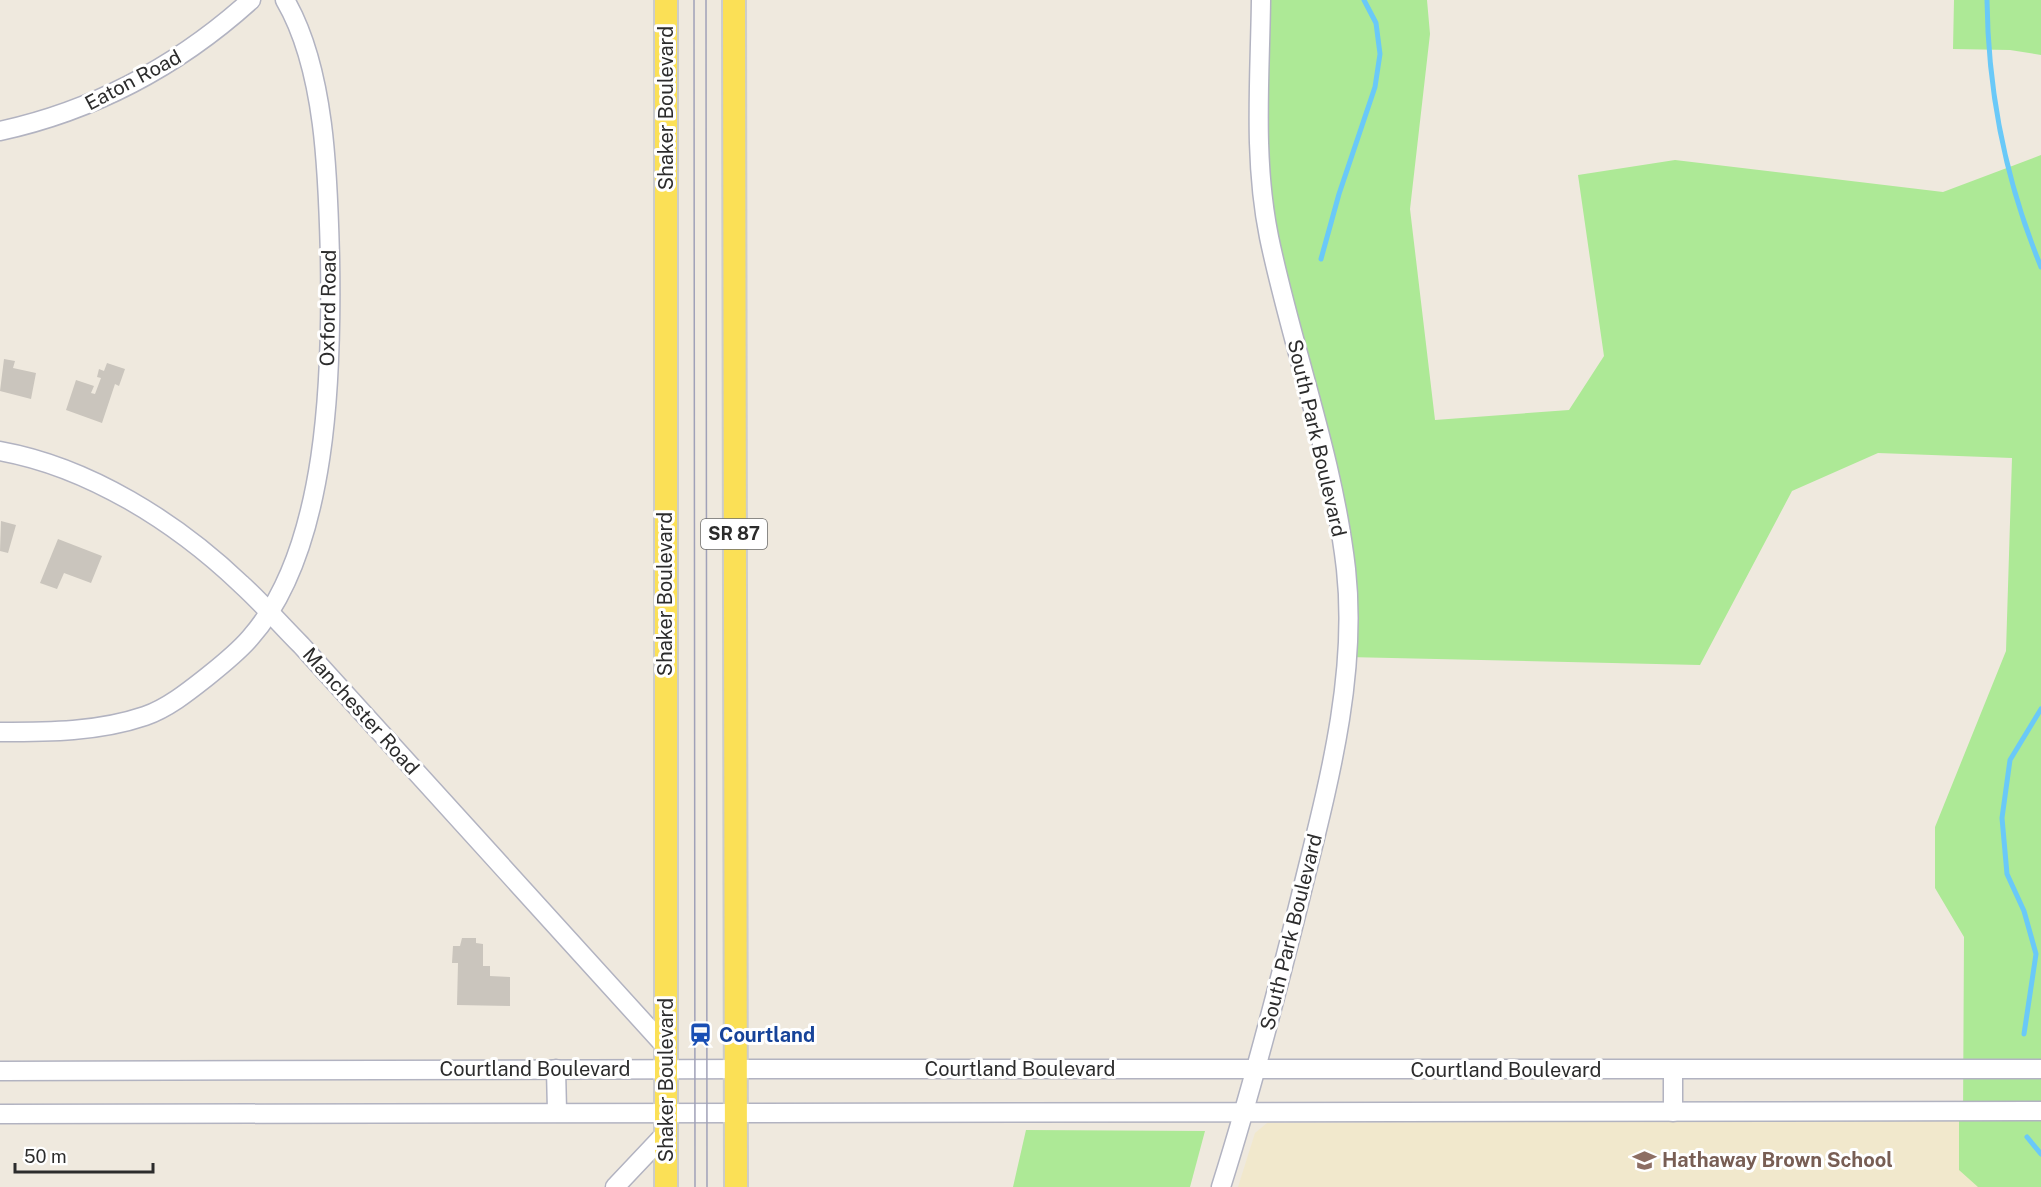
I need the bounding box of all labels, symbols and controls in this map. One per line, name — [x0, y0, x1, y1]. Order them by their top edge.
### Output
street label: Shaker Boulevard — [654, 26, 678, 190]
street label: Eaton Road — [81, 45, 185, 115]
street label: Oxford Road — [315, 250, 341, 366]
street label: South Park Boulevard — [1283, 337, 1351, 539]
street label: Shaker Boulevard — [653, 512, 677, 676]
road number: SR 87 — [701, 519, 767, 549]
street label: Manchester Road — [298, 643, 424, 779]
street label: South Park Boulevard — [1255, 831, 1327, 1033]
street label: Shaker Boulevard — [654, 998, 678, 1162]
station icon: Courtland — [688, 1022, 714, 1048]
place label: Courtland — [719, 1023, 815, 1047]
street label: Courtland Boulevard — [439, 1057, 631, 1081]
street label: Courtland Boulevard — [924, 1057, 1116, 1081]
street label: Courtland Boulevard — [1410, 1058, 1602, 1082]
scale bar — [15, 1136, 153, 1174]
text: 50 m — [24, 1146, 67, 1167]
school or university icon: Hathaway Brown School — [1631, 1147, 1657, 1173]
place label: Hathaway Brown School — [1662, 1148, 1893, 1172]

